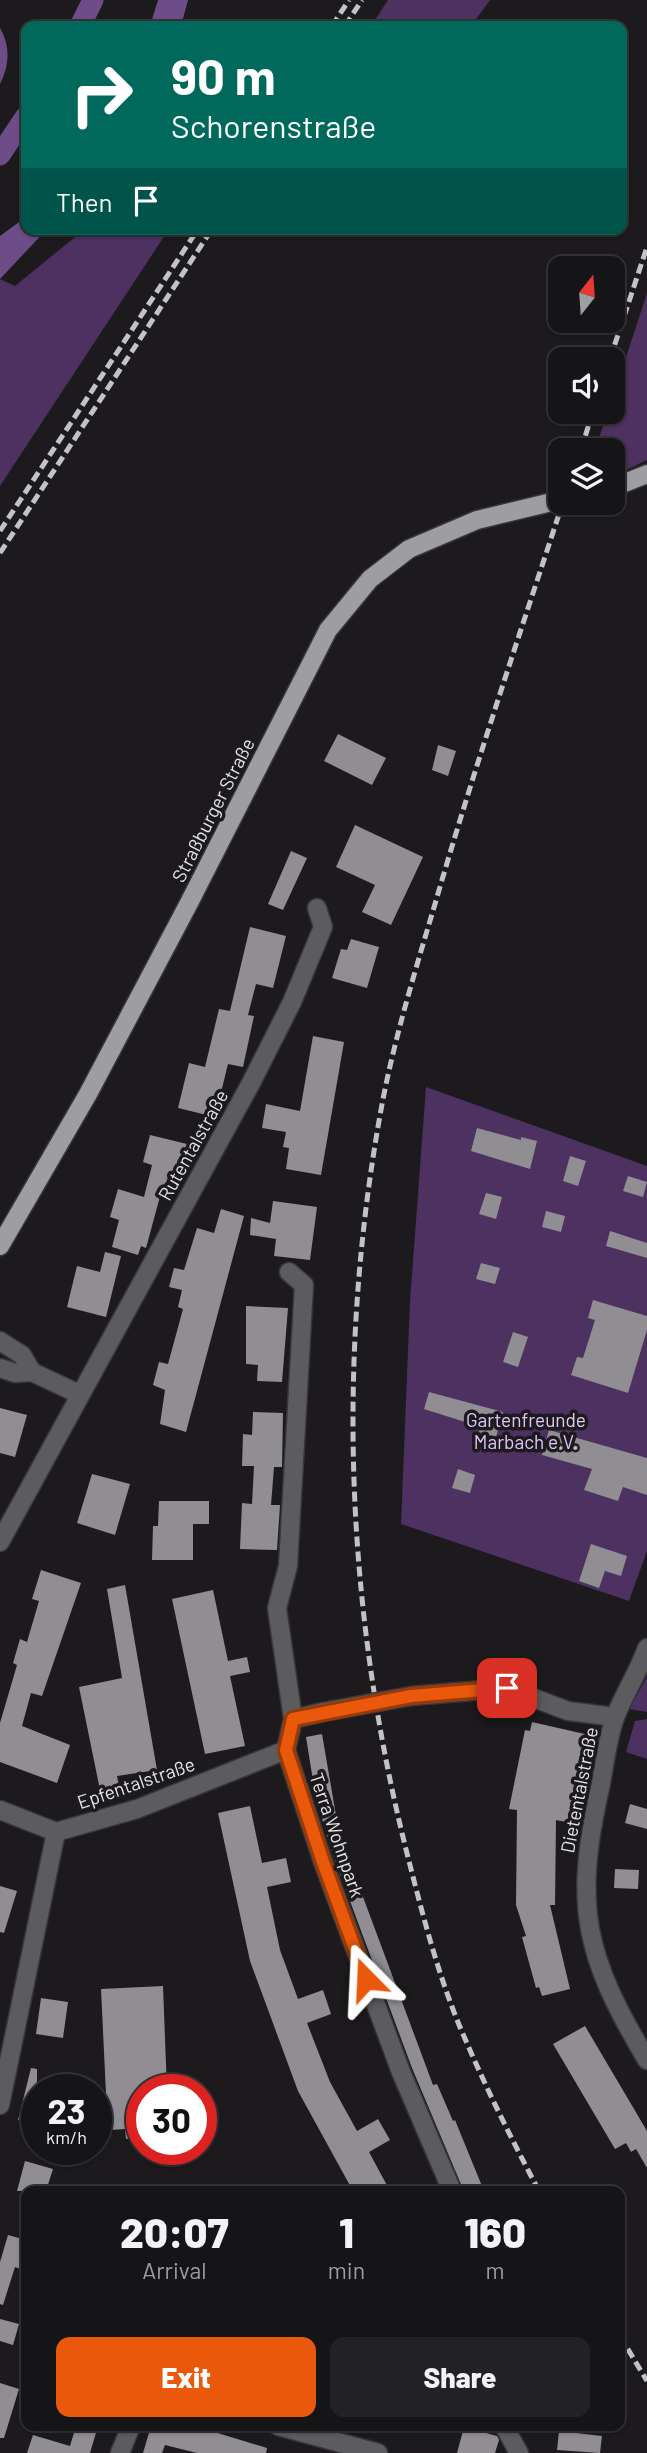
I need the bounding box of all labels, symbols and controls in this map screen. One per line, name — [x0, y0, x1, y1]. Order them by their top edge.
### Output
text: 90 m — [171, 46, 276, 105]
icon: right — [56, 49, 147, 140]
text: Schorenstraße — [171, 106, 376, 144]
icon: arrive — [127, 182, 165, 220]
text: Then — [56, 186, 113, 217]
north arrow — [548, 256, 625, 332]
map controls — [548, 256, 625, 515]
button: sound — [548, 347, 625, 424]
button: layers — [548, 438, 625, 515]
street label: Straßburger Straße — [166, 734, 259, 886]
street label: Rutentalstraße — [153, 1085, 232, 1204]
park label: Gartenfreunde Marbach e.V. — [466, 1408, 586, 1453]
pin — [477, 1658, 537, 1718]
icon: arrive — [488, 1669, 526, 1707]
street label: Dietentalstraße — [555, 1725, 602, 1855]
street label: Epfentalstraße — [74, 1752, 198, 1813]
street label: Terra Wohnpark — [305, 1770, 370, 1900]
position arrow — [329, 1942, 403, 2016]
speed limit sign: 30 — [126, 2074, 217, 2165]
text: 23 — [47, 2089, 86, 2131]
text: km/h — [46, 2126, 87, 2148]
text: 20:07 — [120, 2206, 229, 2256]
text: 1 — [339, 2206, 354, 2256]
text: 160 — [464, 2206, 526, 2256]
text: Arrival — [142, 2256, 207, 2284]
text: min — [328, 2256, 365, 2284]
text: m — [486, 2256, 505, 2284]
button: Exit — [56, 2337, 316, 2417]
button: Share — [330, 2337, 590, 2417]

